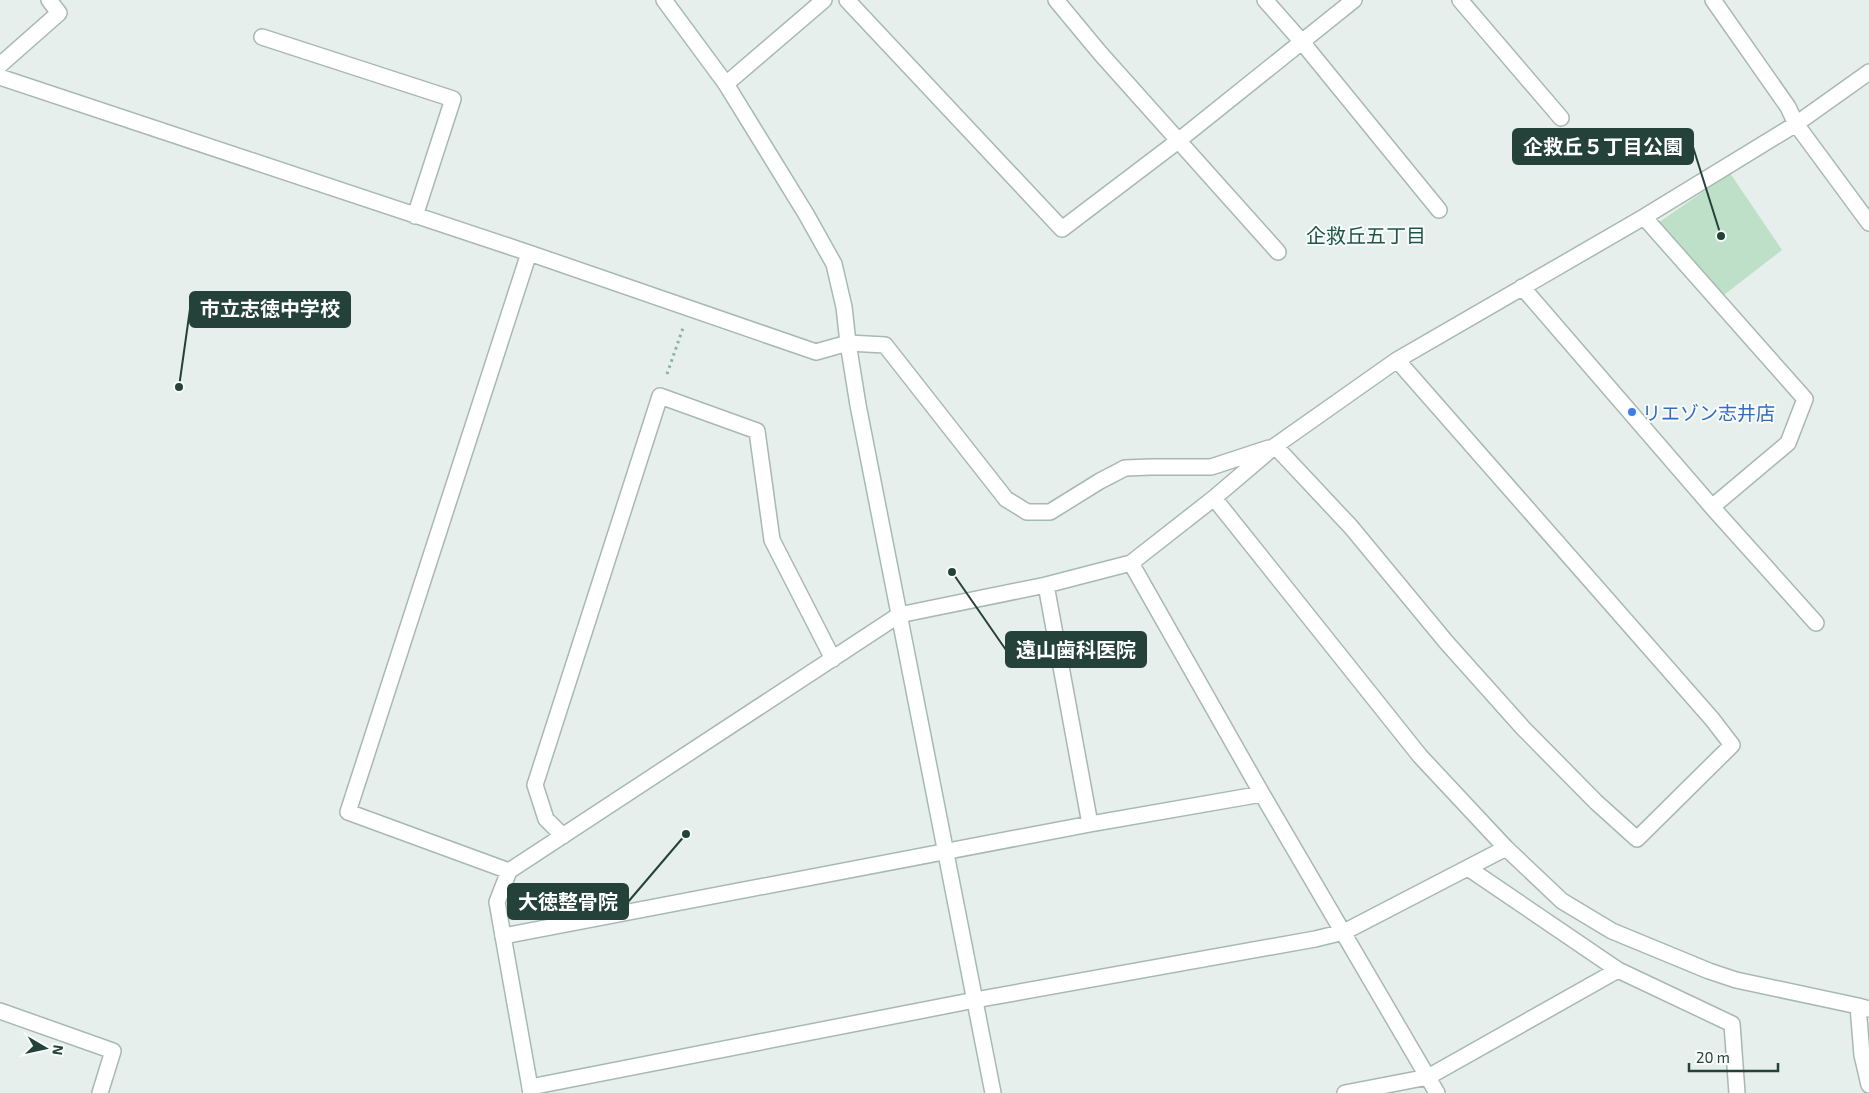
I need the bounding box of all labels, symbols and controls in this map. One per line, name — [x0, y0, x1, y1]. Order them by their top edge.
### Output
callout: 企救丘５丁目公園 — [1513, 129, 1693, 164]
text: 企救丘５丁目公園 — [1523, 134, 1683, 158]
district label: 企救丘五丁目 — [1306, 223, 1426, 247]
callout: 市立志徳中学校 — [190, 292, 350, 327]
text: 市立志徳中学校 — [200, 296, 340, 320]
place label: リエゾン志井店 — [1642, 401, 1775, 424]
marker: リエゾン志井店 — [1626, 406, 1638, 418]
callout: 遠山歯科医院 — [1006, 632, 1146, 667]
text: 遠山歯科医院 — [1016, 637, 1136, 661]
callout: 大徳整骨院 — [508, 884, 628, 919]
text: 大徳整骨院 — [518, 889, 618, 913]
north arrow — [20, 1023, 70, 1073]
scale bar — [1689, 1040, 1778, 1072]
text: N — [49, 1044, 68, 1056]
text: 20 m — [1696, 1048, 1730, 1066]

